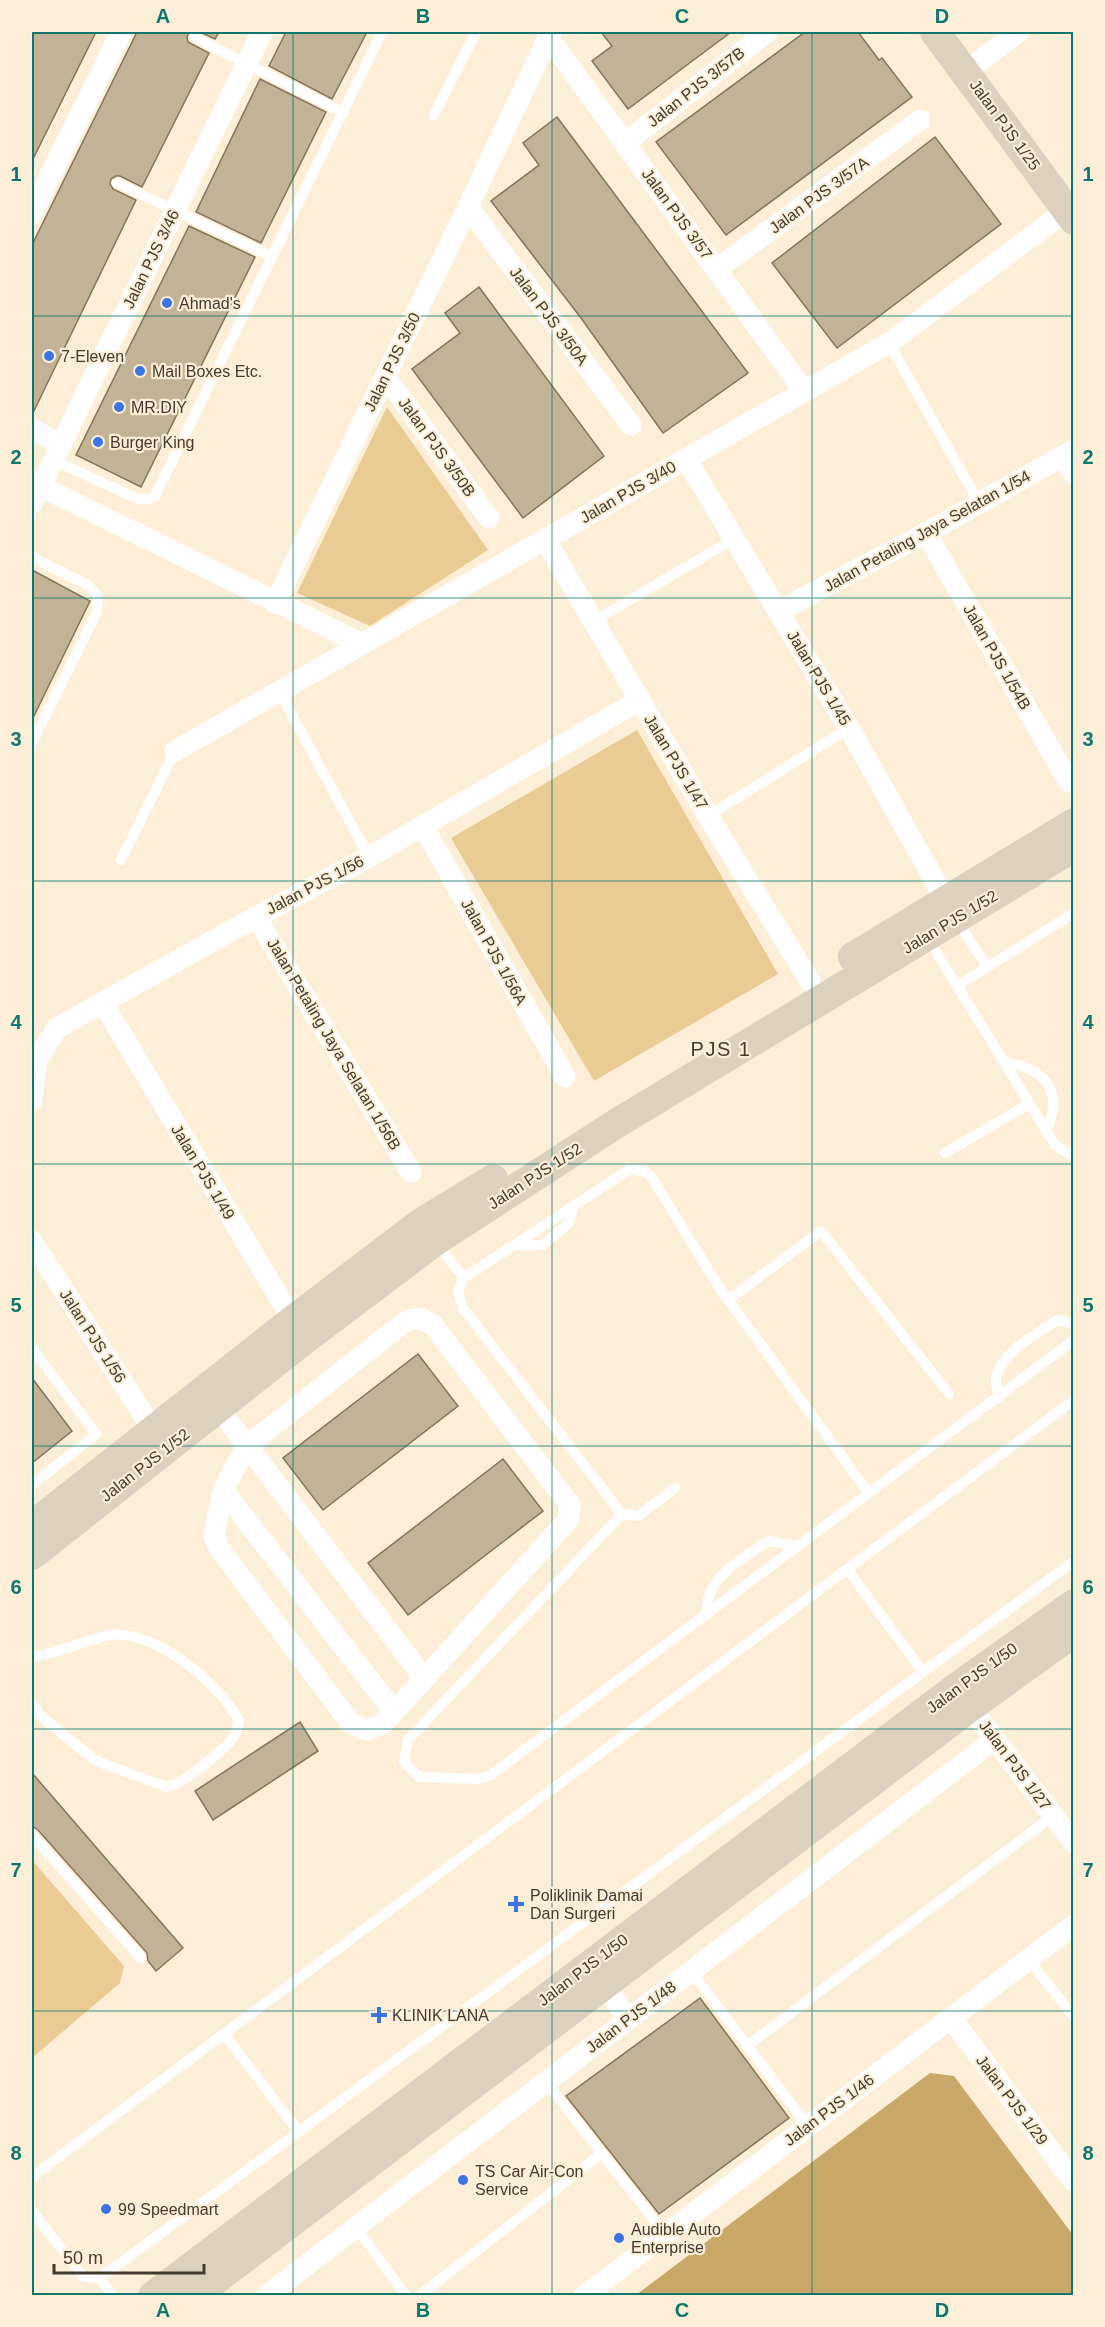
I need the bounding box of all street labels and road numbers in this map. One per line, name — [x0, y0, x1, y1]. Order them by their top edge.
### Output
street label: Jalan PJS 3/57B — [644, 44, 748, 130]
street label: Jalan PJS 1/25 — [966, 76, 1044, 174]
street label: Jalan PJS 3/57A — [766, 153, 872, 237]
street label: Jalan PJS 3/57 — [638, 165, 716, 263]
street label: Jalan PJS 3/46 — [120, 207, 182, 311]
street label: Jalan PJS 3/50A — [507, 264, 592, 369]
street label: Jalan PJS 3/50 — [361, 310, 423, 414]
street label: Jalan PJS 3/50B — [395, 394, 479, 500]
street label: Jalan PJS 3/40 — [577, 458, 679, 526]
street label: Jalan Petaling Jaya Selatan 1/54 — [821, 467, 1033, 595]
street label: Jalan PJS 1/54B — [960, 602, 1034, 712]
street label: Jalan PJS 1/45 — [784, 627, 854, 729]
street label: Jalan PJS 1/47 — [641, 711, 711, 813]
street label: Jalan PJS 1/56 — [263, 852, 367, 918]
street label: Jalan PJS 1/52 — [899, 887, 1001, 957]
street label: Jalan PJS 1/56A — [458, 896, 530, 1008]
street label: Jalan Petaling Jaya Selatan 1/56B — [264, 935, 404, 1153]
street label: Jalan PJS 1/49 — [168, 1121, 238, 1223]
street label: Jalan PJS 1/52 — [485, 1140, 585, 1212]
street label: Jalan PJS 1/56 — [57, 1286, 129, 1386]
street label: Jalan PJS 1/52 — [97, 1425, 193, 1505]
street label: Jalan PJS 1/50 — [923, 1639, 1021, 1717]
street label: Jalan PJS 1/27 — [976, 1717, 1054, 1813]
street label: Jalan PJS 1/50 — [535, 1931, 631, 2009]
street label: Jalan PJS 1/48 — [583, 1978, 679, 2056]
street label: Jalan PJS 1/29 — [973, 2052, 1051, 2148]
street label: Jalan PJS 1/46 — [781, 2071, 877, 2149]

